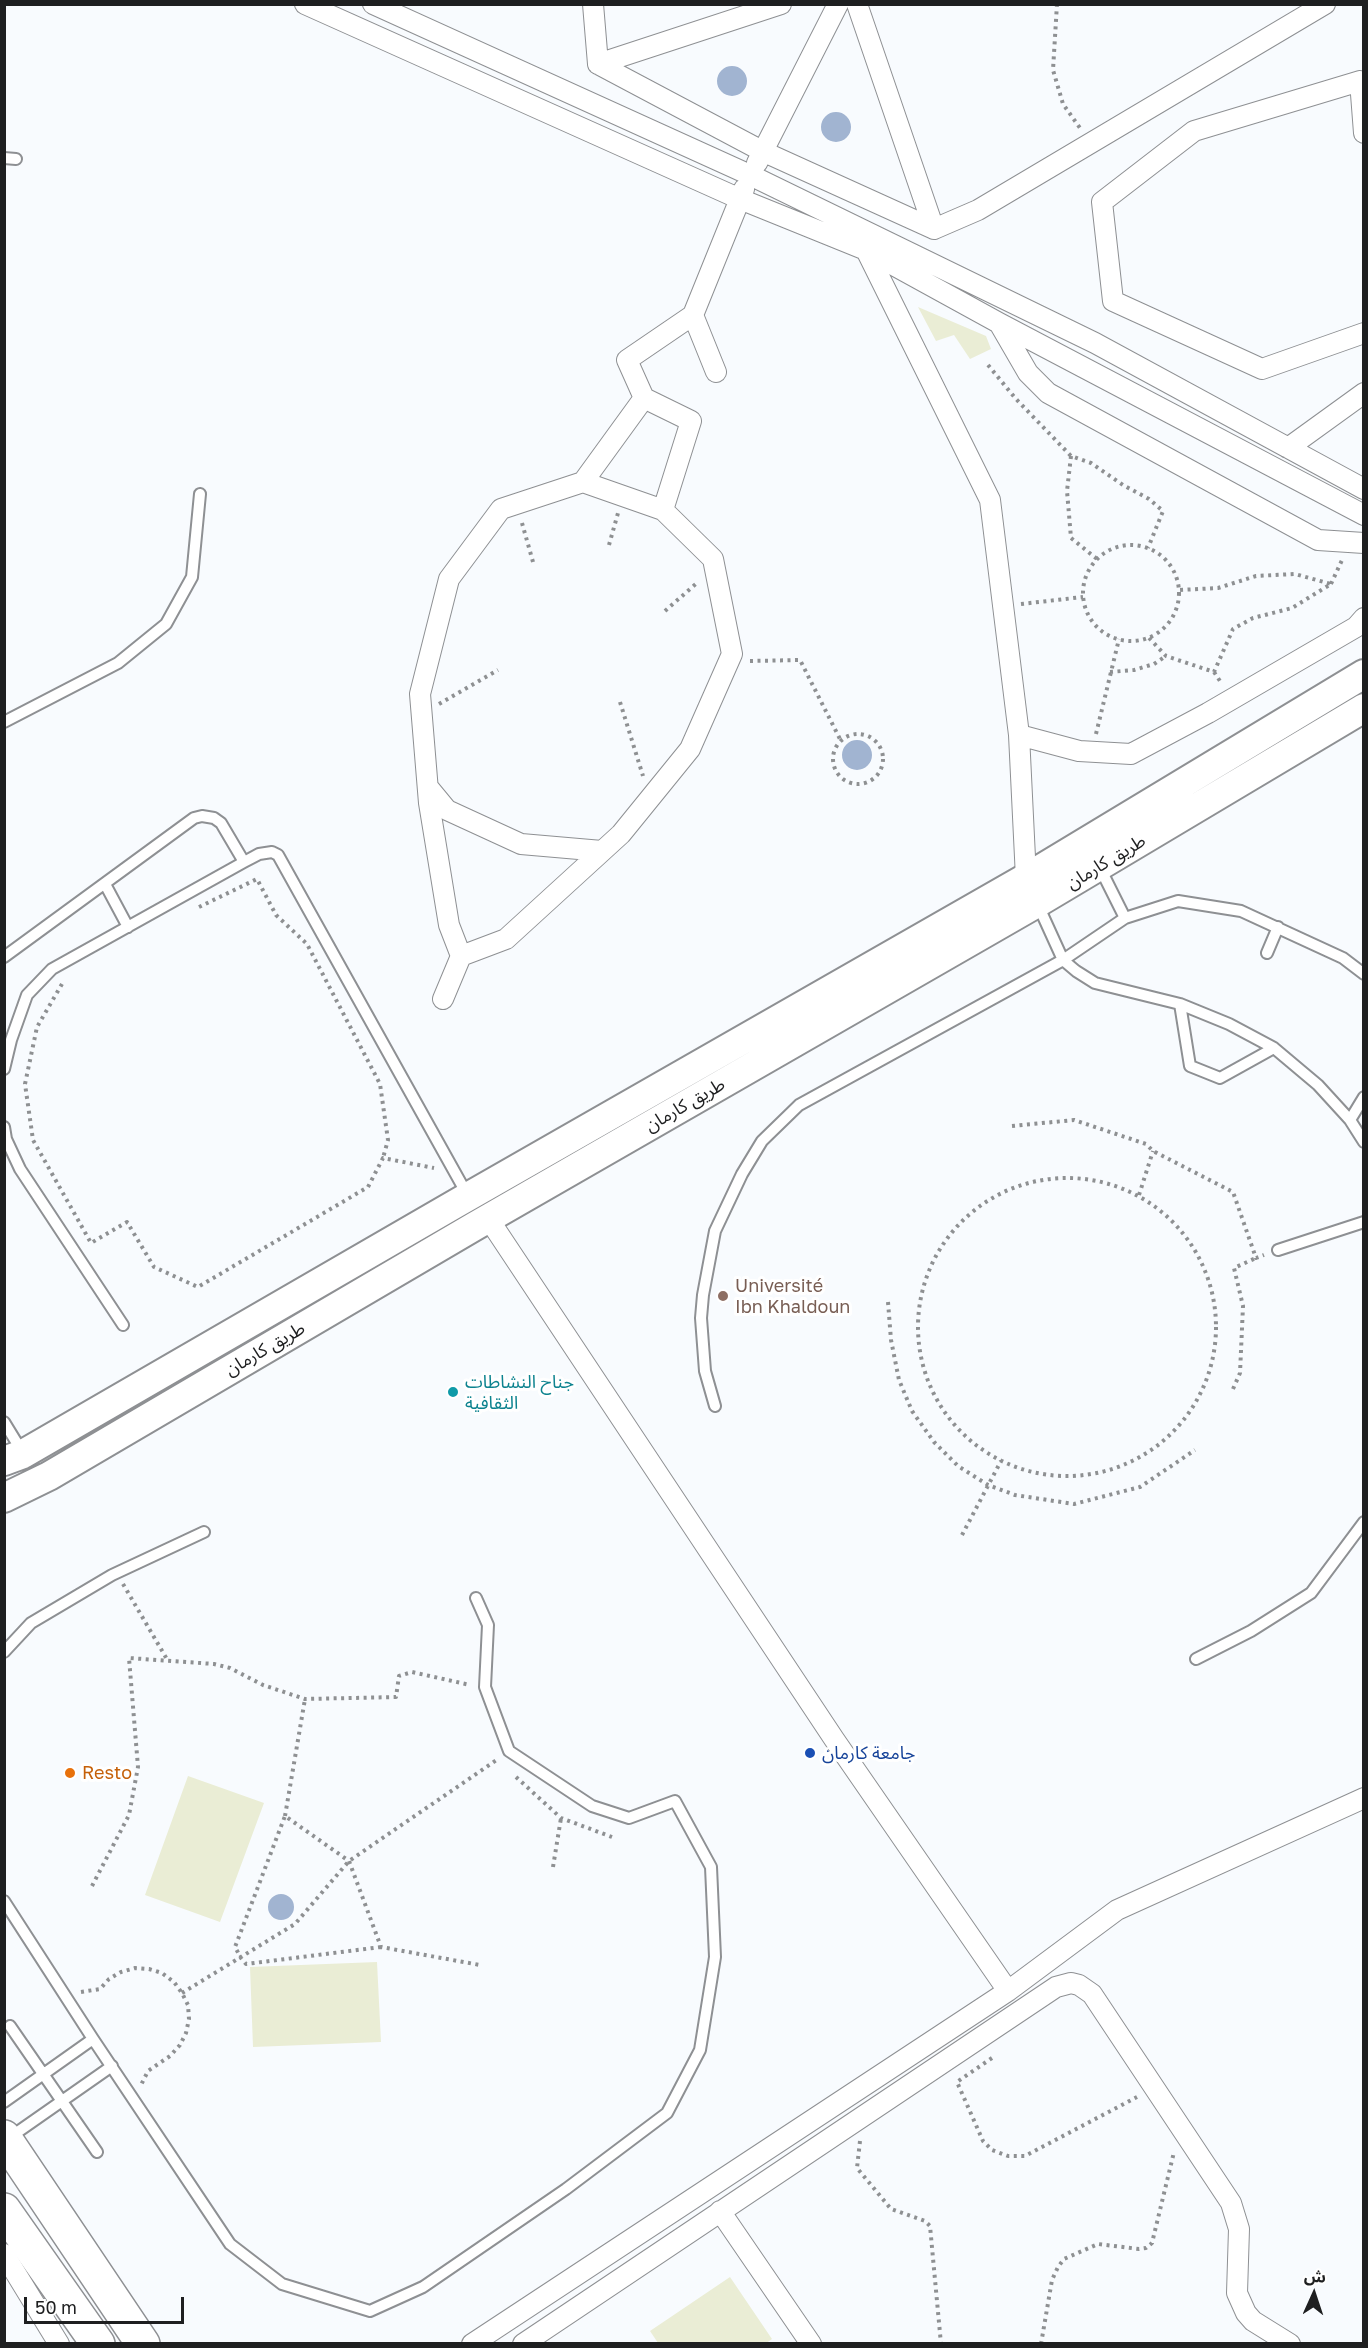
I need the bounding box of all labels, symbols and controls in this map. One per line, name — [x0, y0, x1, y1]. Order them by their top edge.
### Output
street label: طريق كارمان — [1062, 830, 1150, 894]
street label: طريق كارمان — [641, 1073, 729, 1137]
place label: Université Ibn Khaldoun — [735, 1275, 850, 1318]
marker: Université Ibn Khaldoun — [716, 1289, 730, 1303]
street label: طريق كارمان — [221, 1317, 309, 1381]
place label: جناح النشاطات الثقافية — [465, 1371, 574, 1414]
marker: جناح النشاطات الثقافية — [446, 1385, 460, 1399]
place label: جامعة كارمان — [822, 1742, 915, 1764]
marker: جامعة كارمان — [803, 1746, 817, 1760]
place label: Resto — [82, 1762, 132, 1784]
marker: Resto — [63, 1766, 77, 1780]
north arrow — [1284, 2264, 1344, 2324]
text: ش — [1303, 2265, 1326, 2287]
scale bar — [27, 2285, 188, 2323]
text: 50 m — [35, 2296, 77, 2318]

